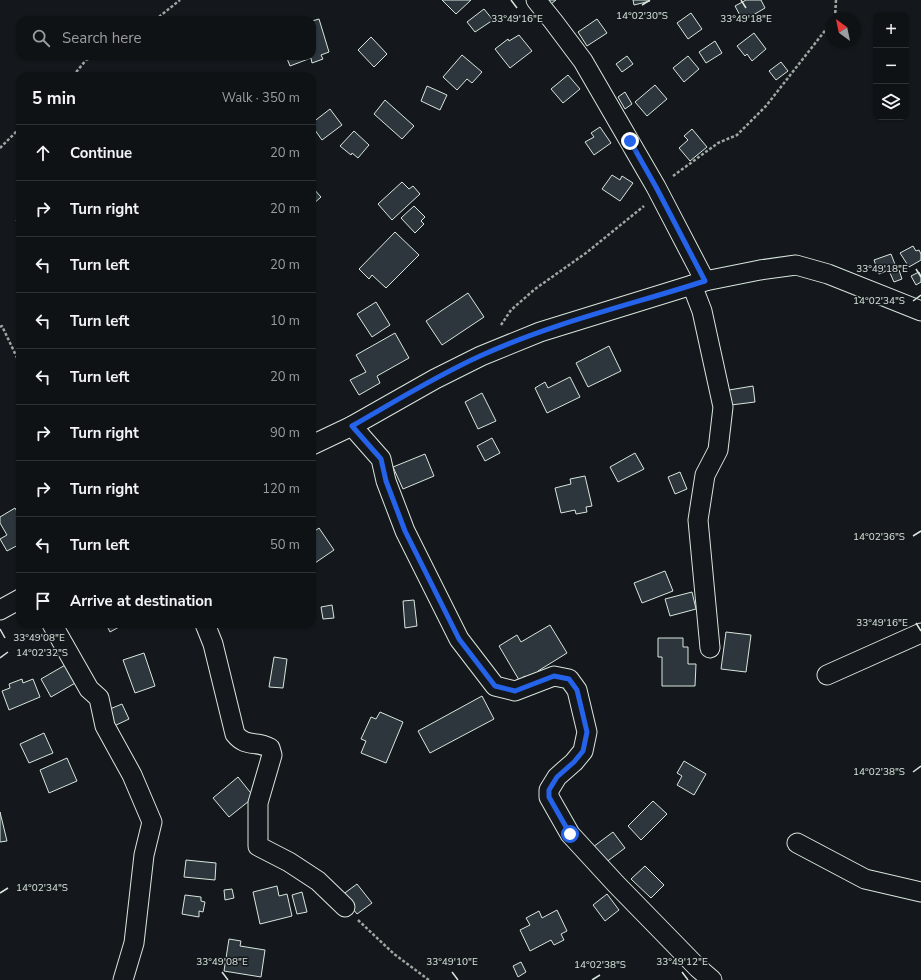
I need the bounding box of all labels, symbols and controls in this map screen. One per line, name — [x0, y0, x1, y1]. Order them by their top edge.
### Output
text: 14°02'30"S — [616, 9, 668, 23]
text: 33°49'16"E — [491, 12, 543, 26]
text: 33°49'18"E — [720, 12, 772, 26]
north arrow — [825, 12, 861, 48]
map controls — [873, 12, 909, 120]
button: + — [873, 12, 909, 48]
search box — [16, 16, 316, 60]
icon: search — [30, 27, 52, 49]
text: Search here — [62, 28, 142, 48]
button: − — [873, 48, 909, 84]
button: layers — [873, 84, 909, 120]
text: 5 min — [32, 87, 76, 110]
text: Walk · 350 m — [222, 89, 300, 107]
route end — [621, 132, 639, 150]
icon: ahead — [32, 142, 54, 164]
text: Continue — [70, 143, 132, 163]
text: 20 m — [270, 144, 300, 162]
icon: right — [32, 198, 54, 220]
text: Turn right — [70, 199, 139, 219]
text: 20 m — [270, 200, 300, 218]
icon: left — [32, 254, 54, 276]
text: Turn left — [70, 255, 129, 275]
text: 20 m — [270, 256, 300, 274]
text: 33°49'18"E — [856, 262, 908, 276]
text: 14°02'34"S — [853, 294, 905, 308]
icon: left — [32, 310, 54, 332]
text: Turn left — [70, 311, 129, 331]
text: 10 m — [270, 312, 300, 330]
icon: left — [32, 366, 54, 388]
text: Turn left — [70, 367, 129, 387]
text: 20 m — [270, 368, 300, 386]
icon: right — [32, 422, 54, 444]
text: Turn right — [70, 423, 139, 443]
text: 90 m — [270, 424, 300, 442]
icon: right — [32, 478, 54, 500]
text: Turn right — [70, 479, 139, 499]
text: 120 m — [262, 480, 300, 498]
text: 14°02'36"S — [853, 530, 905, 544]
icon: left — [32, 534, 54, 556]
text: Turn left — [70, 535, 129, 555]
text: 50 m — [270, 536, 300, 554]
icon: arrive — [32, 590, 54, 612]
text: Arrive at destination — [70, 591, 213, 611]
text: 33°49'16"E — [856, 616, 908, 630]
text: 33°49'08"E — [13, 631, 65, 645]
text: 14°02'32"S — [16, 646, 68, 660]
text: 14°02'38"S — [853, 765, 905, 779]
route start — [561, 825, 579, 843]
text: 14°02'34"S — [16, 881, 68, 895]
text: 33°49'08"E — [196, 955, 248, 969]
text: 33°49'10"E — [426, 955, 478, 969]
text: 33°49'12"E — [656, 955, 708, 969]
text: 14°02'38"S — [574, 958, 626, 972]

